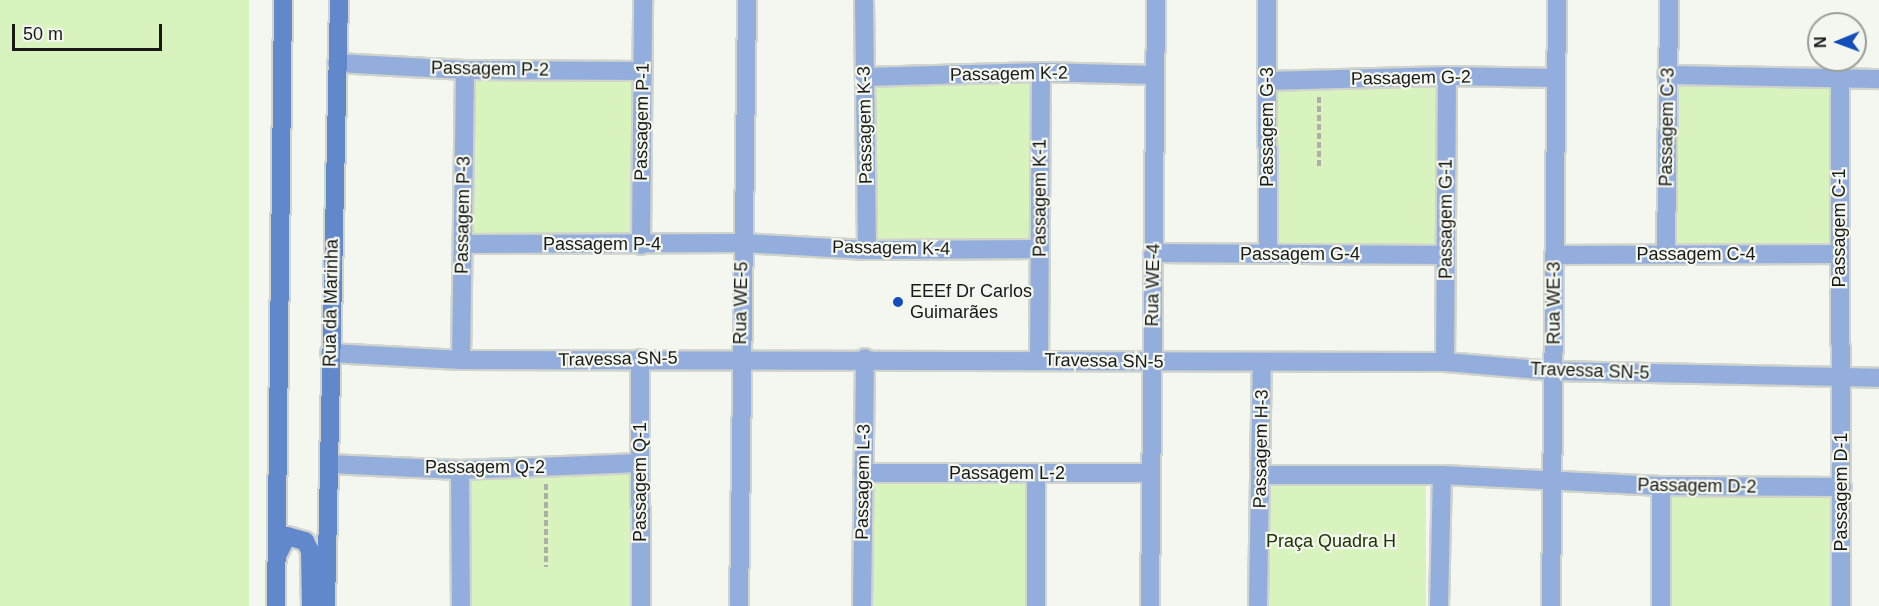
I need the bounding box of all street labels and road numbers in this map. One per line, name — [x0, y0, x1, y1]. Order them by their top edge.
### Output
street label: Passagem P-2 — [431, 57, 549, 81]
street label: Passagem K-2 — [950, 62, 1068, 86]
street label: Passagem P-1 — [630, 63, 654, 181]
street label: Passagem K-3 — [853, 66, 877, 184]
street label: Passagem G-2 — [1351, 66, 1471, 90]
street label: Passagem G-3 — [1256, 67, 1278, 187]
street label: Passagem C-3 — [1655, 67, 1679, 187]
street label: Passagem K-1 — [1029, 139, 1051, 257]
street label: Passagem P-3 — [451, 156, 475, 274]
street label: Passagem G-1 — [1435, 159, 1457, 279]
street label: Passagem C-1 — [1828, 168, 1850, 288]
street label: Passagem P-4 — [543, 233, 661, 255]
street label: Passagem K-4 — [832, 236, 950, 260]
street label: Rua da Marinha — [319, 239, 343, 367]
street label: Rua WE-4 — [1141, 243, 1165, 327]
street label: Passagem G-4 — [1240, 243, 1360, 265]
street label: Passagem C-4 — [1636, 243, 1756, 265]
street label: Rua WE-5 — [729, 261, 753, 345]
street label: Rua WE-3 — [1543, 261, 1565, 345]
street label: Travessa SN-5 — [558, 347, 678, 371]
street label: Travessa SN-5 — [1044, 349, 1164, 373]
street label: Travessa SN-5 — [1530, 358, 1650, 384]
street label: Passagem H-3 — [1249, 389, 1273, 509]
street label: Passagem Q-1 — [629, 422, 651, 542]
street label: Passagem L-3 — [851, 424, 875, 540]
street label: Passagem D-1 — [1830, 432, 1852, 552]
street label: Passagem Q-2 — [425, 456, 545, 478]
street label: Passagem L-2 — [949, 462, 1065, 484]
street label: Passagem D-2 — [1637, 474, 1757, 498]

